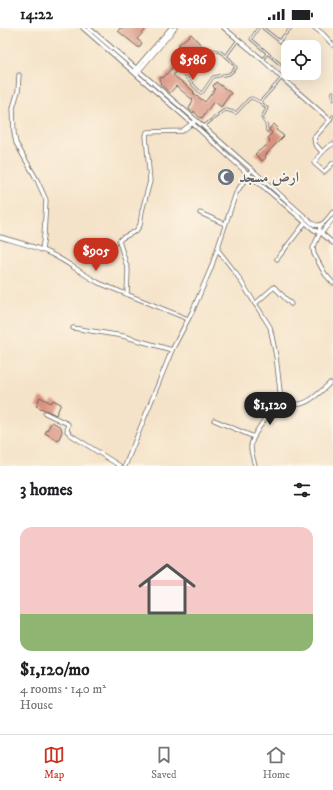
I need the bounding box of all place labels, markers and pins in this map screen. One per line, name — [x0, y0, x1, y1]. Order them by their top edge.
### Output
pin: $586 — [169, 47, 217, 81]
mosque icon: ارض مسجد — [216, 167, 236, 187]
place label: ارض مسجد — [239, 168, 299, 187]
pin: $905 — [72, 238, 120, 272]
pin: $1,120 — [237, 392, 303, 426]

